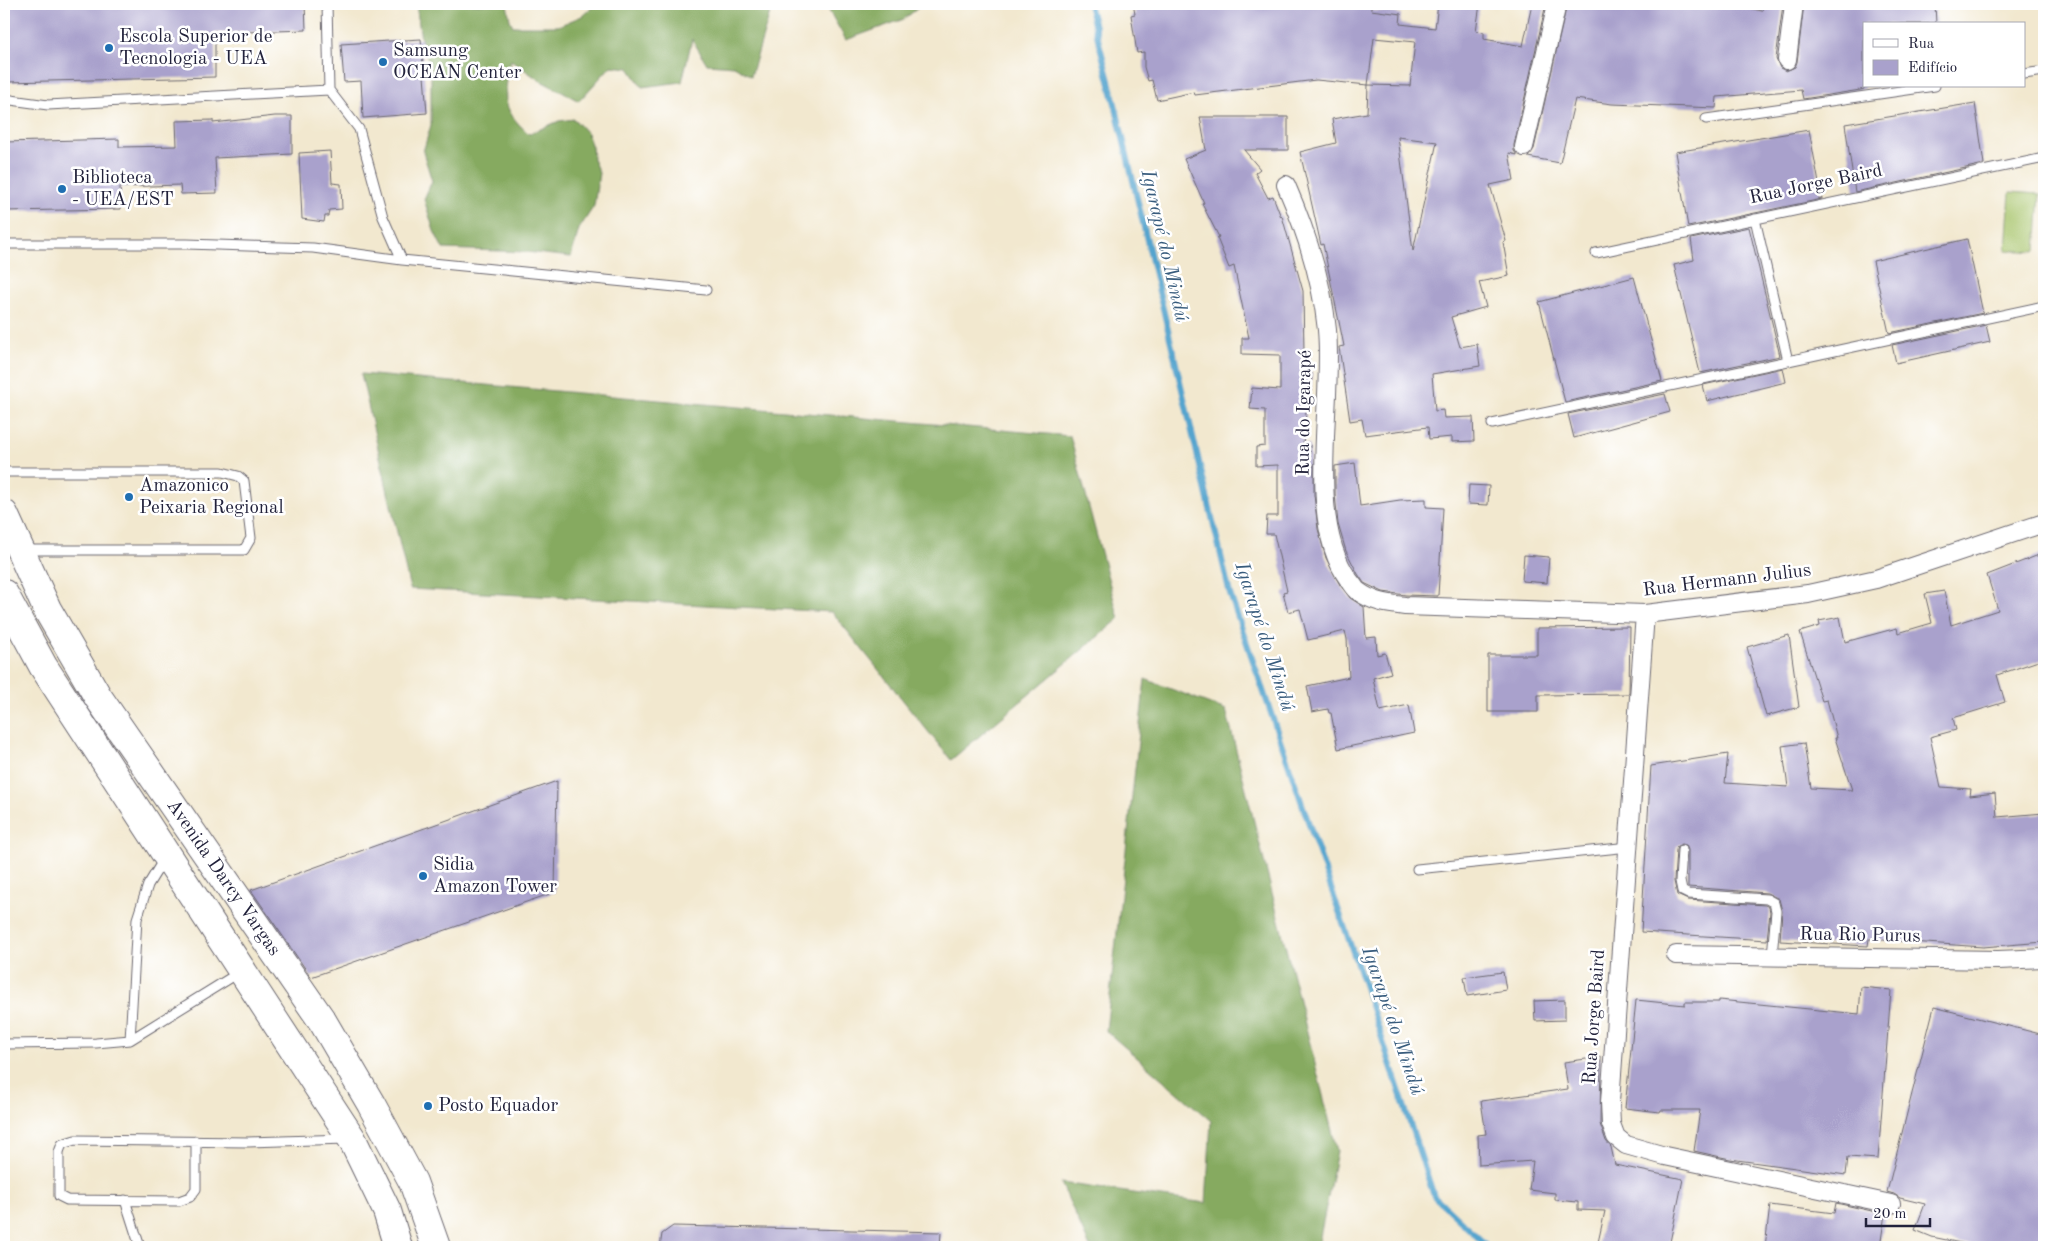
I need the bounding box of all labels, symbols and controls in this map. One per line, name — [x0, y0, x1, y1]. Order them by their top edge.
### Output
legend — [1863, 22, 2026, 88]
place label: Escola Superior de Tecnologia - UEA — [119, 28, 273, 69]
text: Rua — [1908, 37, 1935, 52]
marker: Escola Superior de Tecnologia - UEA — [103, 42, 115, 54]
place label: Samsung OCEAN Center — [393, 42, 522, 83]
marker: Samsung OCEAN Center — [377, 56, 389, 68]
text: Edifício — [1908, 61, 1957, 76]
street label: Rua Jorge Baird — [1748, 162, 1884, 208]
water label: Igarapé do Mindú — [1137, 167, 1191, 324]
place label: Biblioteca - UEA/EST — [72, 169, 174, 210]
marker: Biblioteca - UEA/EST — [56, 183, 68, 195]
street label: Rua do Igarapé — [1294, 350, 1316, 476]
place label: Amazonico Peixaria Regional — [139, 477, 284, 518]
marker: Amazonico Peixaria Regional — [123, 491, 135, 503]
water label: Igarapé do Mindú — [1230, 559, 1298, 714]
street label: Rua Hermann Julius — [1642, 561, 1812, 601]
street label: Avenida Darcy Vargas — [163, 796, 284, 959]
place label: Sidia Amazon Tower — [433, 856, 557, 897]
marker: Sidia Amazon Tower — [417, 870, 429, 882]
street label: Rua Rio Purus — [1799, 925, 1921, 947]
water label: Igarapé do Mindú — [1357, 943, 1427, 1098]
street label: Rua Jorge Baird — [1581, 949, 1609, 1085]
place label: Posto Equador — [438, 1097, 559, 1116]
marker: Posto Equador — [422, 1100, 434, 1112]
scale bar — [1866, 1196, 1929, 1228]
text: 20 m — [1873, 1207, 1907, 1222]

